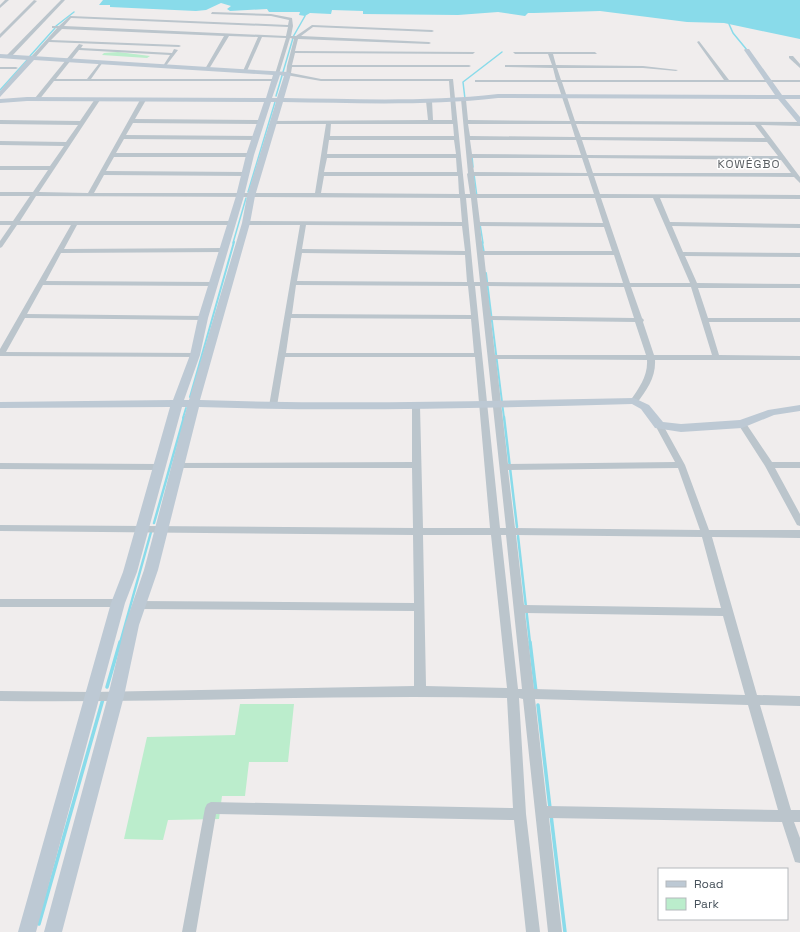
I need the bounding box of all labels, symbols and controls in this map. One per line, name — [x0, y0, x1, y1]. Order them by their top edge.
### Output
district label: KOWÉGBO — [717, 156, 781, 172]
legend — [658, 868, 788, 920]
text: Road — [694, 876, 723, 892]
text: Park — [694, 896, 719, 912]

